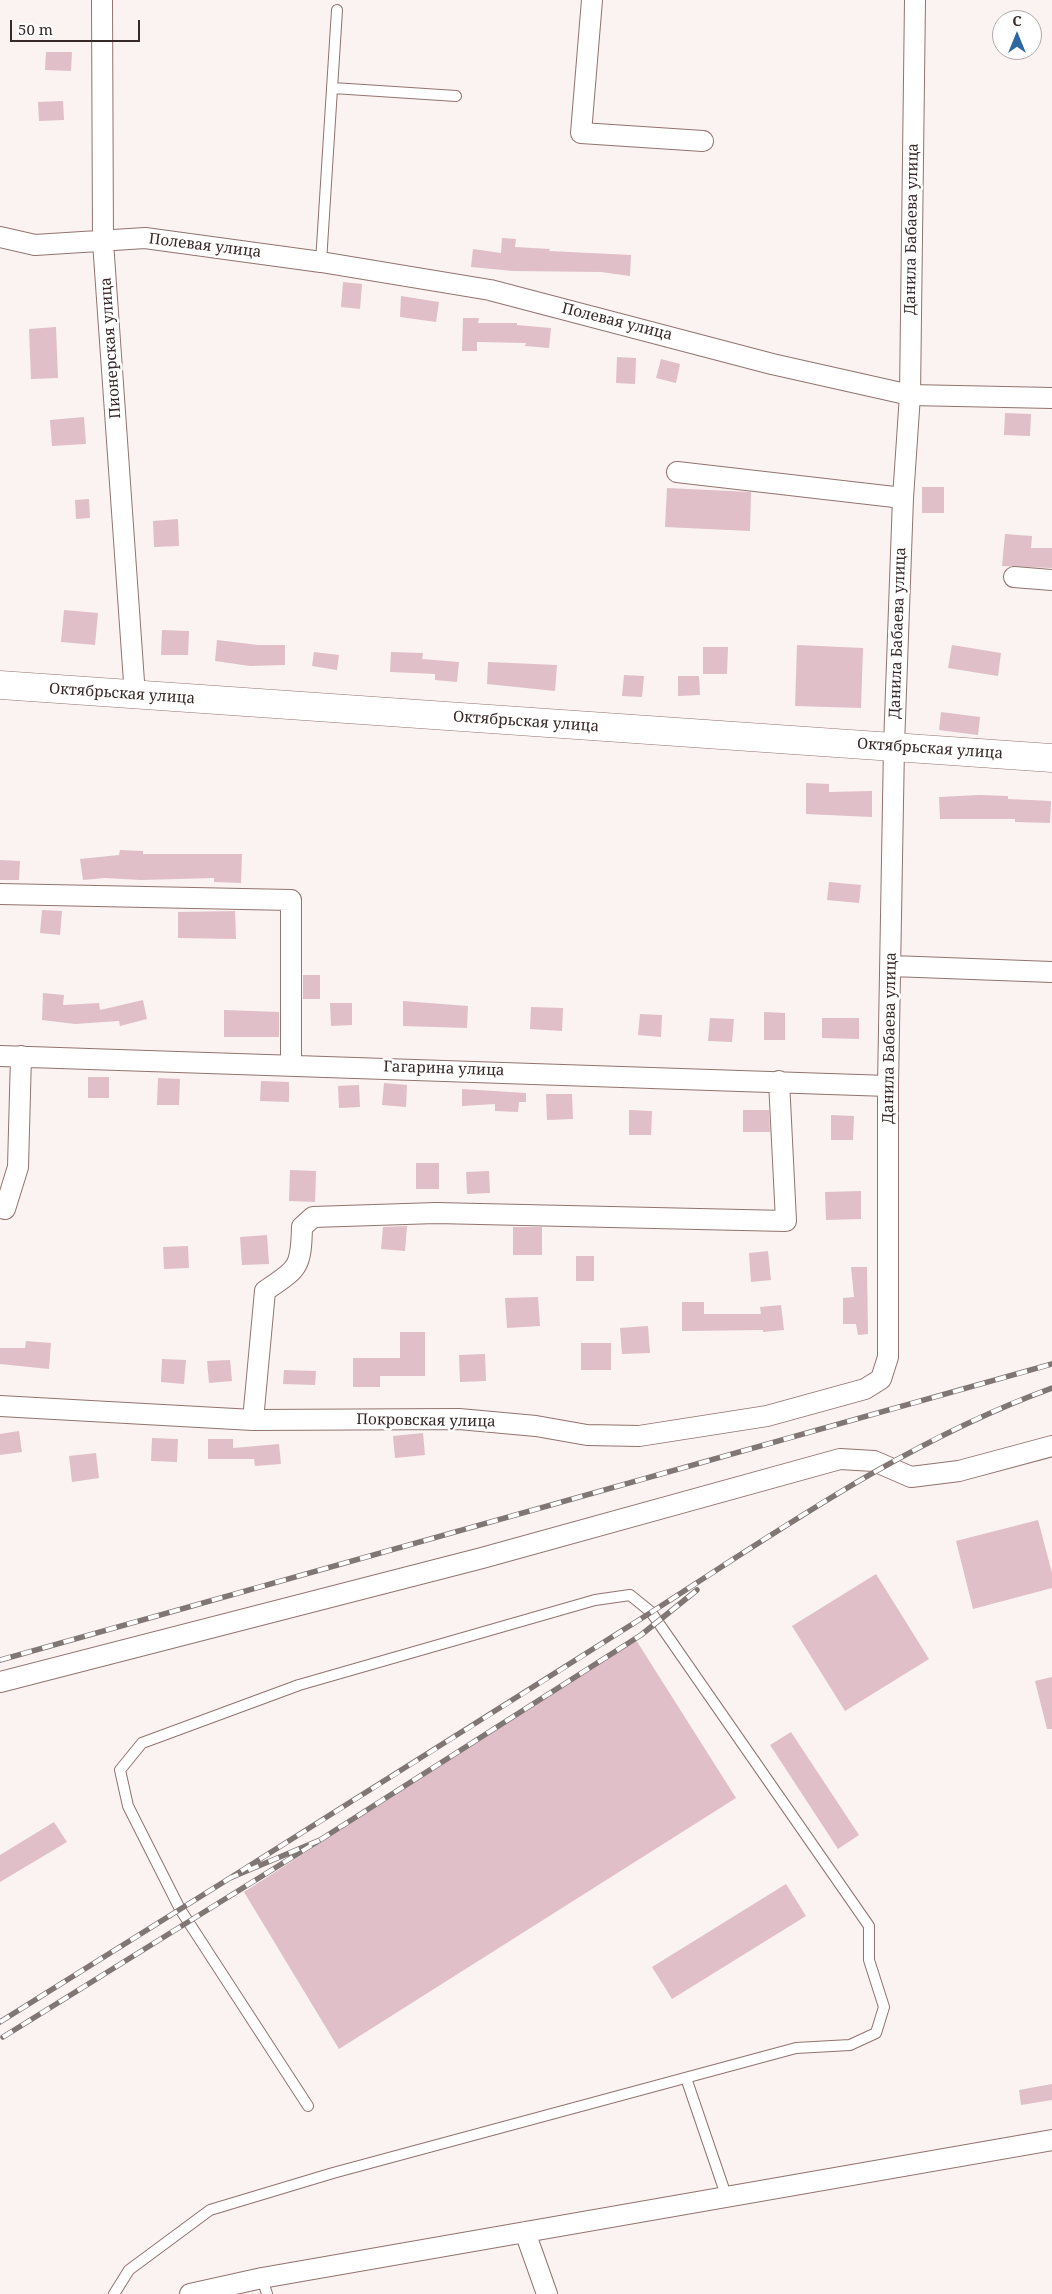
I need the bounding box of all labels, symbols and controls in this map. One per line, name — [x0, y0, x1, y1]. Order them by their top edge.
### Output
scale bar — [12, 10, 142, 42]
north arrow — [992, 10, 1042, 60]
text: С — [1012, 11, 1022, 30]
text: 50 m — [18, 19, 53, 39]
street label: Данила Бабаева улица — [902, 143, 922, 315]
street label: Полевая улица — [148, 230, 262, 262]
street label: Пионерская улица — [97, 277, 125, 419]
street label: Полевая улица — [560, 300, 674, 344]
street label: Данила Бабаева улица — [886, 547, 910, 719]
street label: Октябрьская улица — [48, 680, 196, 708]
street label: Октябрьская улица — [452, 708, 600, 736]
street label: Октябрьская улица — [856, 735, 1004, 763]
street label: Данила Бабаева улица — [880, 952, 900, 1124]
street label: Гагарина улица — [383, 1058, 505, 1080]
street label: Покровская улица — [356, 1411, 496, 1431]

